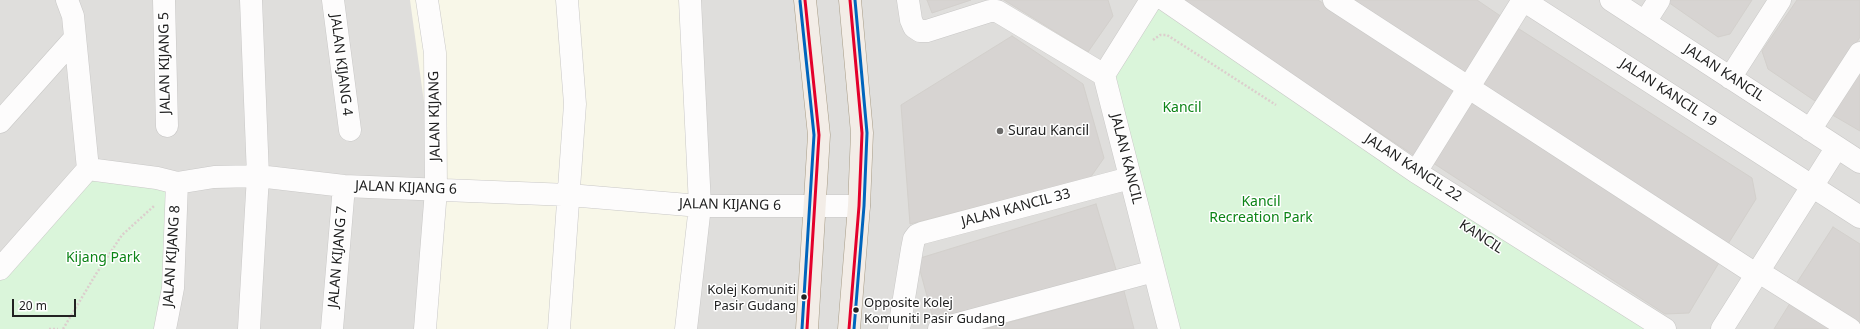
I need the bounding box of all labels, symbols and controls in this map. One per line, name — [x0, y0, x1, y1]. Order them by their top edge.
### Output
street label: JALAN KIJANG 5 — [156, 12, 174, 114]
street label: JALAN KIJANG 4 — [326, 13, 356, 117]
street label: JALAN KANCIL — [1681, 41, 1767, 105]
street label: JALAN KANCIL 19 — [1616, 55, 1720, 131]
street label: JALAN KIJANG — [426, 71, 444, 161]
park label: Kancil — [1162, 100, 1202, 116]
street label: JALAN KANCIL — [1107, 112, 1145, 206]
place label: Surau Kancil — [1008, 123, 1089, 139]
marker: Surau Kancil — [995, 126, 1005, 136]
street label: JALAN KANCIL 22 — [1361, 130, 1465, 206]
street label: JALAN KIJANG 6 — [355, 178, 457, 198]
street label: JALAN KANCIL 33 — [960, 185, 1072, 231]
park label: Kancil Recreation Park — [1209, 194, 1313, 226]
street label: JALAN KIJANG 6 — [679, 196, 781, 214]
street label: JALAN KIJANG 8 — [160, 205, 184, 307]
street label: JALAN KIJANG 7 — [325, 205, 351, 309]
street label: KANCIL — [1456, 217, 1506, 257]
park label: Kijang Park — [66, 250, 140, 266]
place label: Kolej Komuniti Pasir Gudang — [707, 282, 796, 313]
scale bar — [14, 291, 78, 317]
marker: Kolej Komuniti Pasir Gudang — [799, 292, 809, 302]
place label: Opposite Kolej Komuniti Pasir Gudang — [864, 295, 1005, 326]
text: 20 m — [19, 297, 47, 314]
marker: Opposite Kolej Komuniti Pasir Gudang — [851, 305, 861, 315]

